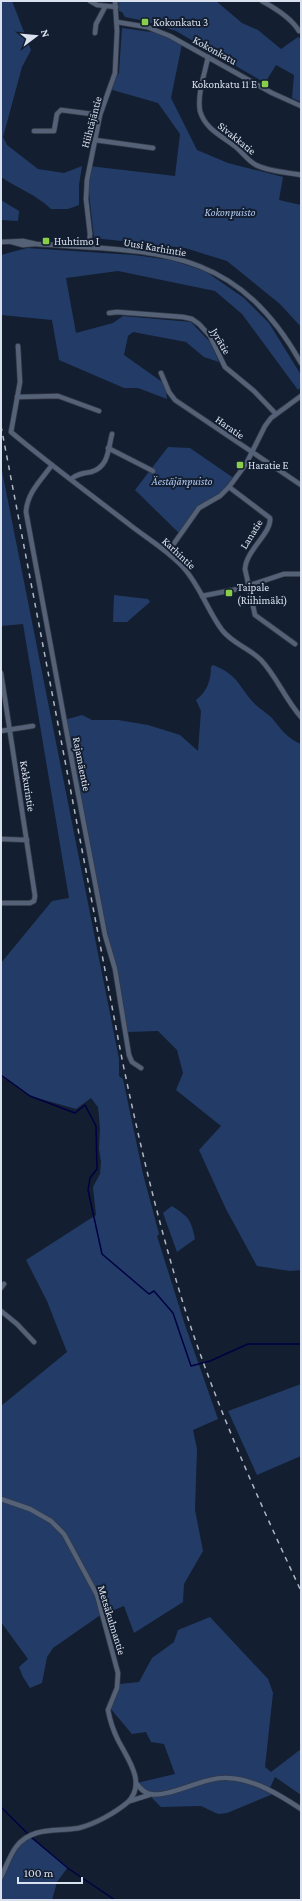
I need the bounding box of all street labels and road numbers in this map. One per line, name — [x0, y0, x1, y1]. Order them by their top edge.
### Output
street label: Kokonkatu — [191, 33, 239, 67]
street label: Hiihtäjäntie — [78, 95, 105, 149]
street label: Sivakkatie — [216, 119, 258, 157]
street label: Uusi Karhintie — [123, 236, 187, 258]
street label: Jyrätie — [207, 325, 233, 357]
street label: Haratie — [213, 413, 247, 441]
street label: Lanatie — [237, 517, 265, 551]
street label: Karhintie — [160, 535, 198, 572]
street label: Rajamäentie — [70, 736, 93, 792]
street label: Kekkurintie — [18, 760, 38, 812]
street label: Metsäkulmantie — [96, 1584, 128, 1656]

